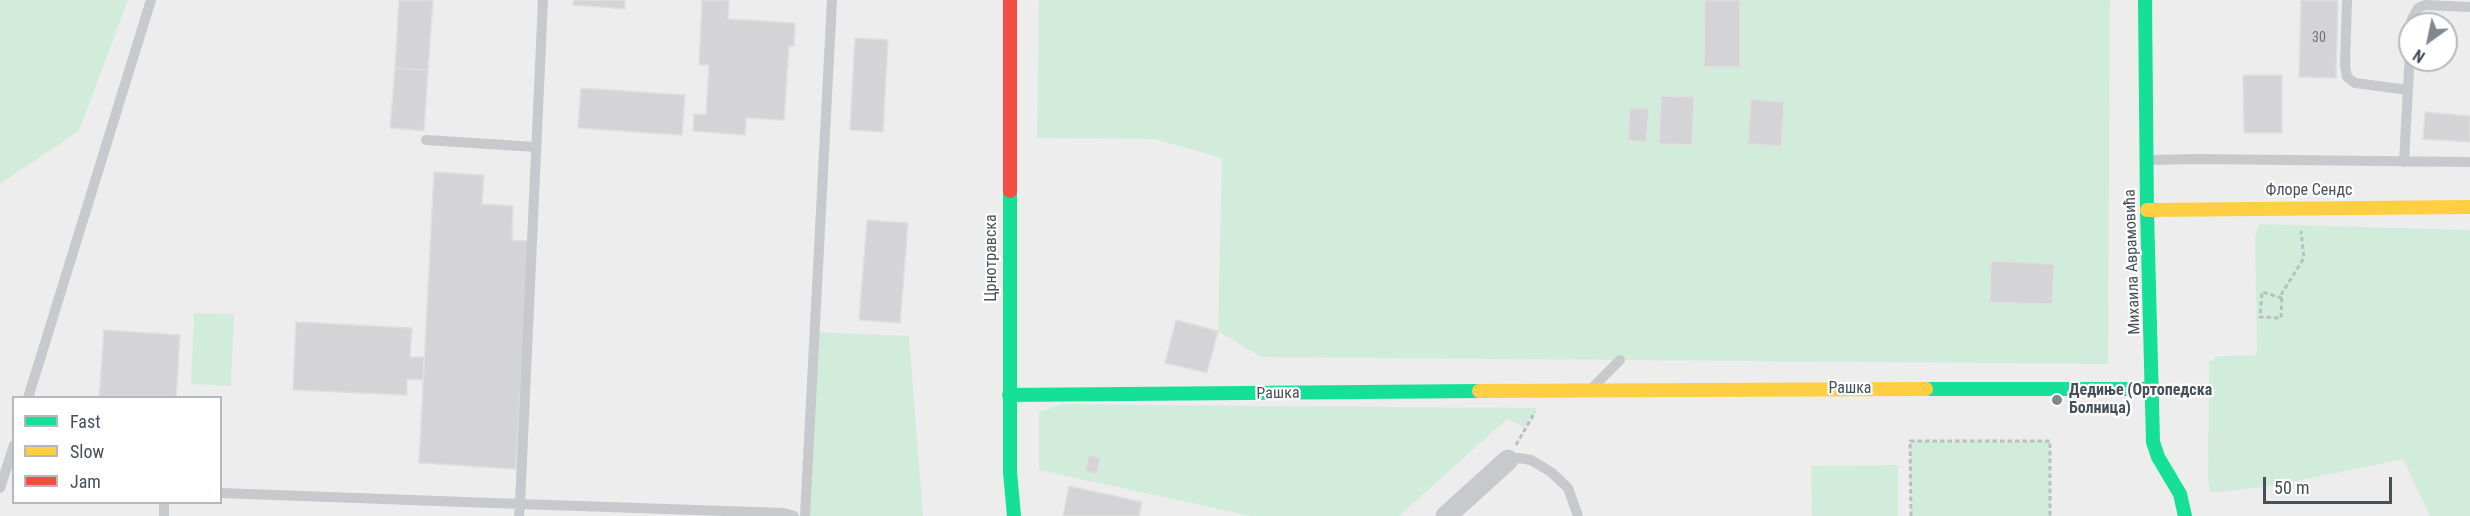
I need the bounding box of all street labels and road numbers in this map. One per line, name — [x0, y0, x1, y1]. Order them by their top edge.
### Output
street label: Флоре Сендс — [2266, 181, 2352, 201]
street label: Михаила Аврамовића — [2121, 189, 2145, 335]
street label: Црнотравска — [982, 214, 1002, 302]
street label: Рашка — [1828, 379, 1872, 399]
street label: Рашка — [1256, 384, 1300, 404]

